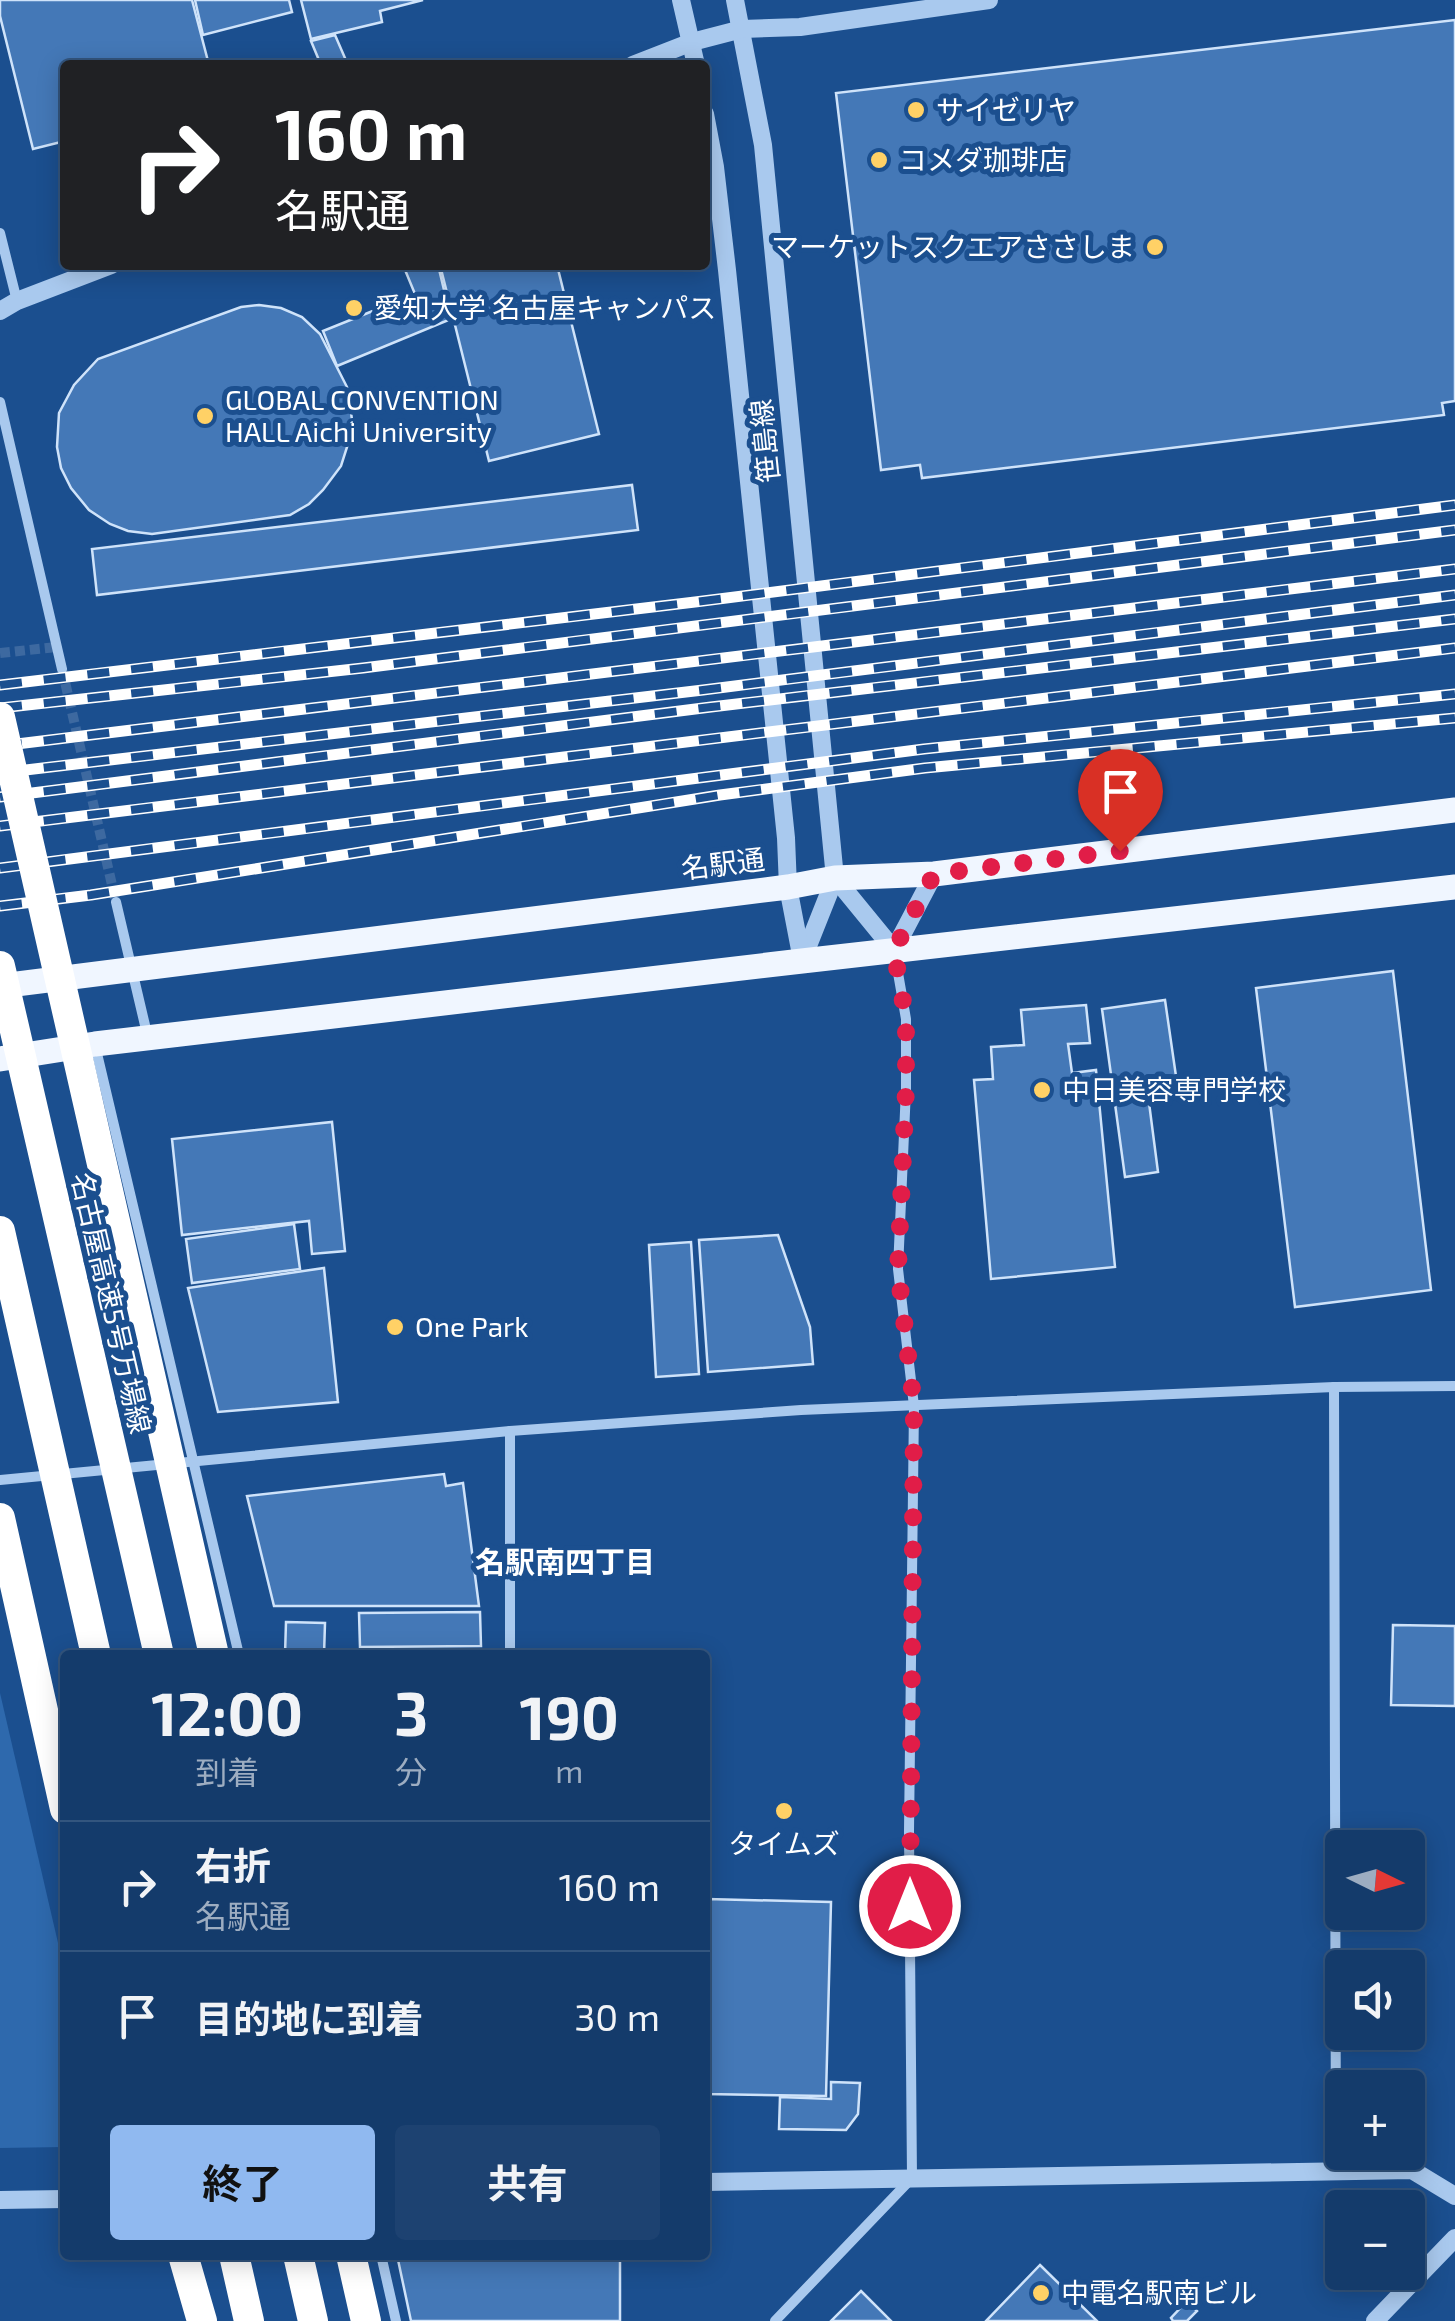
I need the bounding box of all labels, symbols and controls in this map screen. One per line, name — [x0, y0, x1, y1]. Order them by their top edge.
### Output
text: 160 m — [275, 90, 468, 174]
place label: サイゼリヤ — [936, 92, 1076, 126]
marker: サイゼリヤ — [905, 99, 927, 121]
icon: right — [110, 100, 240, 230]
place label: コメダ珈琲店 — [899, 142, 1067, 176]
marker: コメダ珈琲店 — [868, 149, 890, 171]
text: 名駅通 — [275, 182, 410, 236]
place label: マーケットスクエアささしま — [771, 229, 1135, 263]
marker: マーケットスクエアささしま — [1144, 236, 1166, 258]
place label: 愛知大学 名古屋キャンパス — [374, 290, 716, 324]
marker: 愛知大学 名古屋キャンパス — [343, 297, 365, 319]
place label: GLOBAL CONVENTION HALL Aichi University — [225, 382, 499, 448]
street label: 笹島線 — [743, 398, 785, 485]
marker: GLOBAL CONVENTION HALL Aichi University — [194, 405, 216, 427]
pin — [1078, 749, 1163, 852]
icon: arrive — [1093, 764, 1148, 819]
street label: 名駅通 — [679, 841, 767, 885]
place label: 中日美容専門学校 — [1062, 1072, 1286, 1106]
marker: 中日美容専門学校 — [1031, 1079, 1053, 1101]
street label: 名古屋高速5号万場線 — [65, 1169, 159, 1437]
place label: One Park — [415, 1309, 529, 1343]
marker: One Park — [384, 1316, 406, 1338]
district label: 名駅南四丁目 — [475, 1543, 655, 1579]
text: 12:00 — [151, 1676, 303, 1748]
text: 3 — [394, 1676, 428, 1748]
text: 190 — [520, 1680, 619, 1752]
text: m — [555, 1751, 583, 1789]
text: 到着 — [195, 1752, 259, 1790]
text: 分 — [395, 1752, 427, 1790]
marker: タイムズ — [773, 1800, 795, 1822]
place label: タイムズ — [728, 1826, 840, 1860]
north arrow — [1325, 1830, 1425, 1930]
map controls — [1325, 1830, 1425, 2290]
text: 右折 — [195, 1842, 271, 1888]
position arrow — [858, 1854, 962, 1958]
icon: right — [110, 1859, 165, 1914]
text: 160 m — [558, 1863, 660, 1909]
text: 名駅通 — [195, 1896, 291, 1934]
button: sound — [1325, 1950, 1425, 2050]
icon: arrive — [110, 1989, 165, 2044]
text: 30 m — [574, 1993, 660, 2039]
text: 目的地に到着 — [195, 1995, 423, 2041]
button: + — [1325, 2070, 1425, 2170]
button: 終了 — [110, 2125, 375, 2240]
button: 共有 — [395, 2125, 660, 2240]
button: − — [1325, 2190, 1425, 2290]
place label: 中電名駅南ビル — [1061, 2275, 1257, 2309]
marker: 中電名駅南ビル — [1030, 2282, 1052, 2304]

